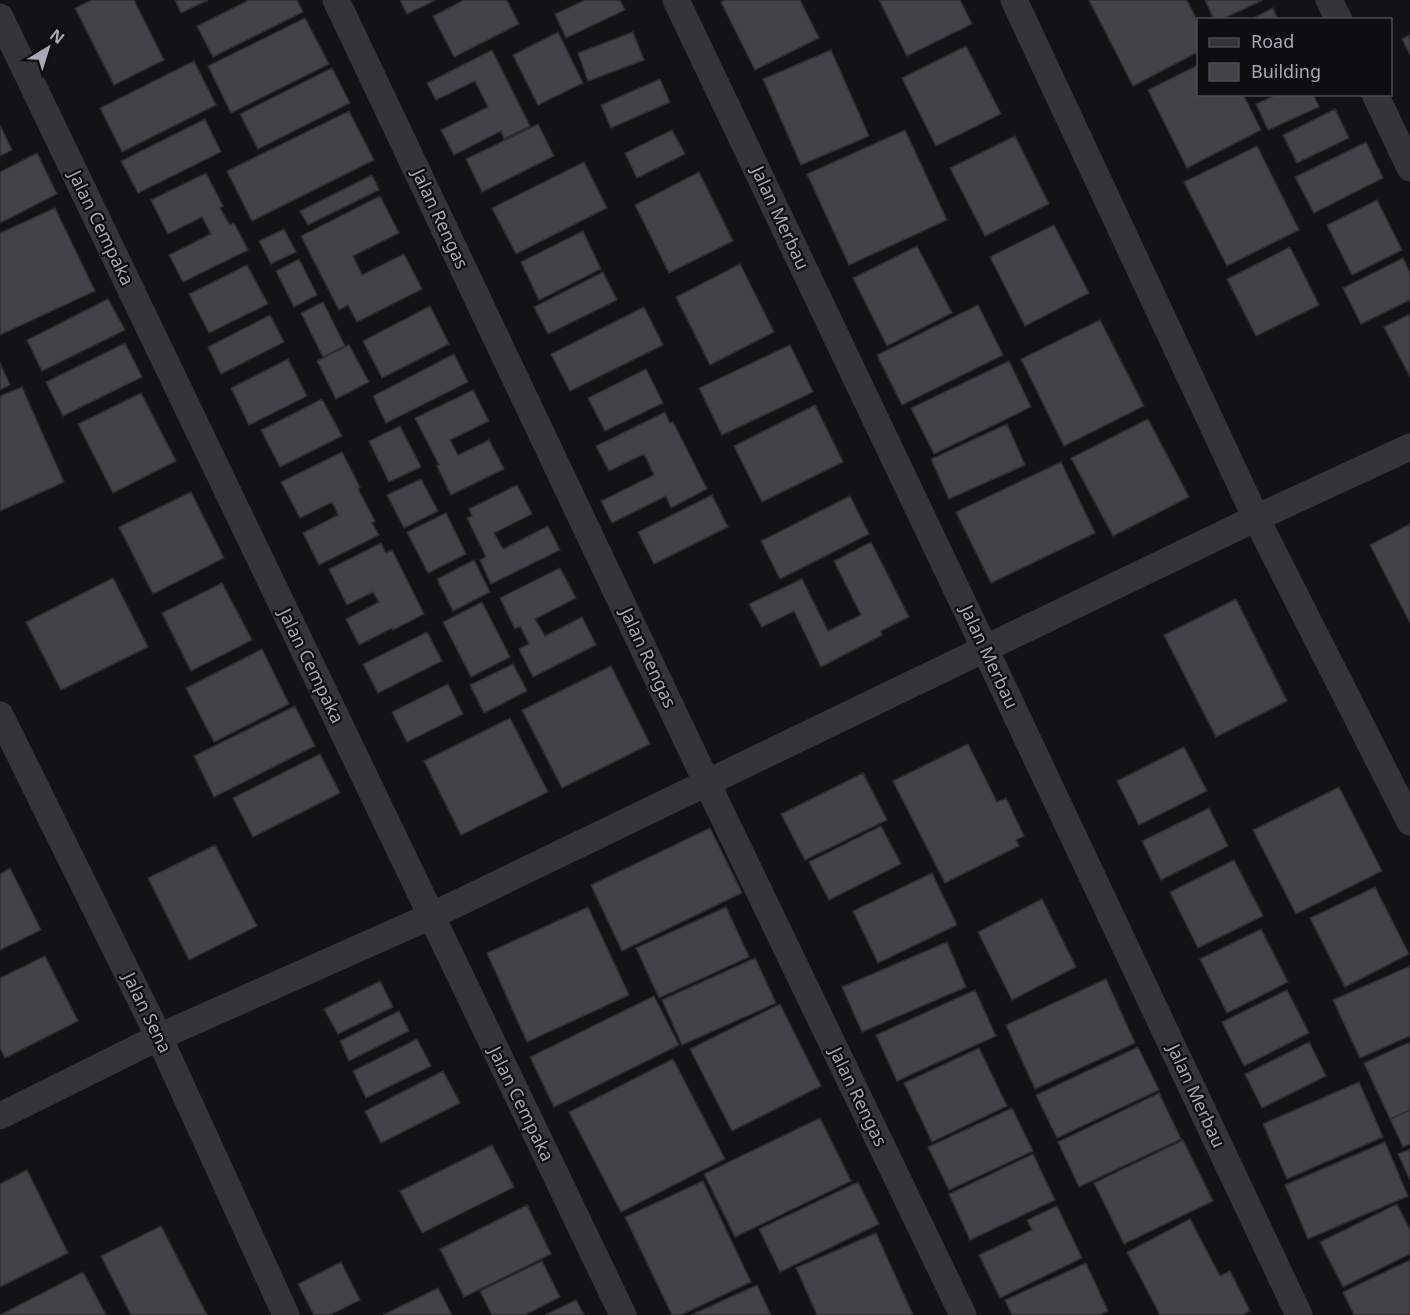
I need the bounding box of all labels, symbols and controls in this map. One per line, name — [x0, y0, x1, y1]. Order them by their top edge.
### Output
north arrow — [18, 18, 78, 78]
legend — [1197, 18, 1392, 96]
text: N — [45, 24, 69, 49]
text: Road — [1251, 29, 1294, 53]
text: Building — [1251, 59, 1321, 83]
street label: Jalan Merbau — [746, 160, 815, 273]
street label: Jalan Rengas — [406, 163, 475, 273]
street label: Jalan Cempaka — [63, 164, 140, 289]
street label: Jalan Merbau — [955, 599, 1024, 712]
street label: Jalan Cempaka — [273, 602, 350, 727]
street label: Jalan Rengas — [614, 602, 683, 712]
street label: Jalan Sena — [117, 966, 178, 1057]
street label: Jalan Merbau — [1162, 1038, 1231, 1151]
street label: Jalan Cempaka — [483, 1040, 560, 1165]
street label: Jalan Rengas — [824, 1041, 893, 1150]

